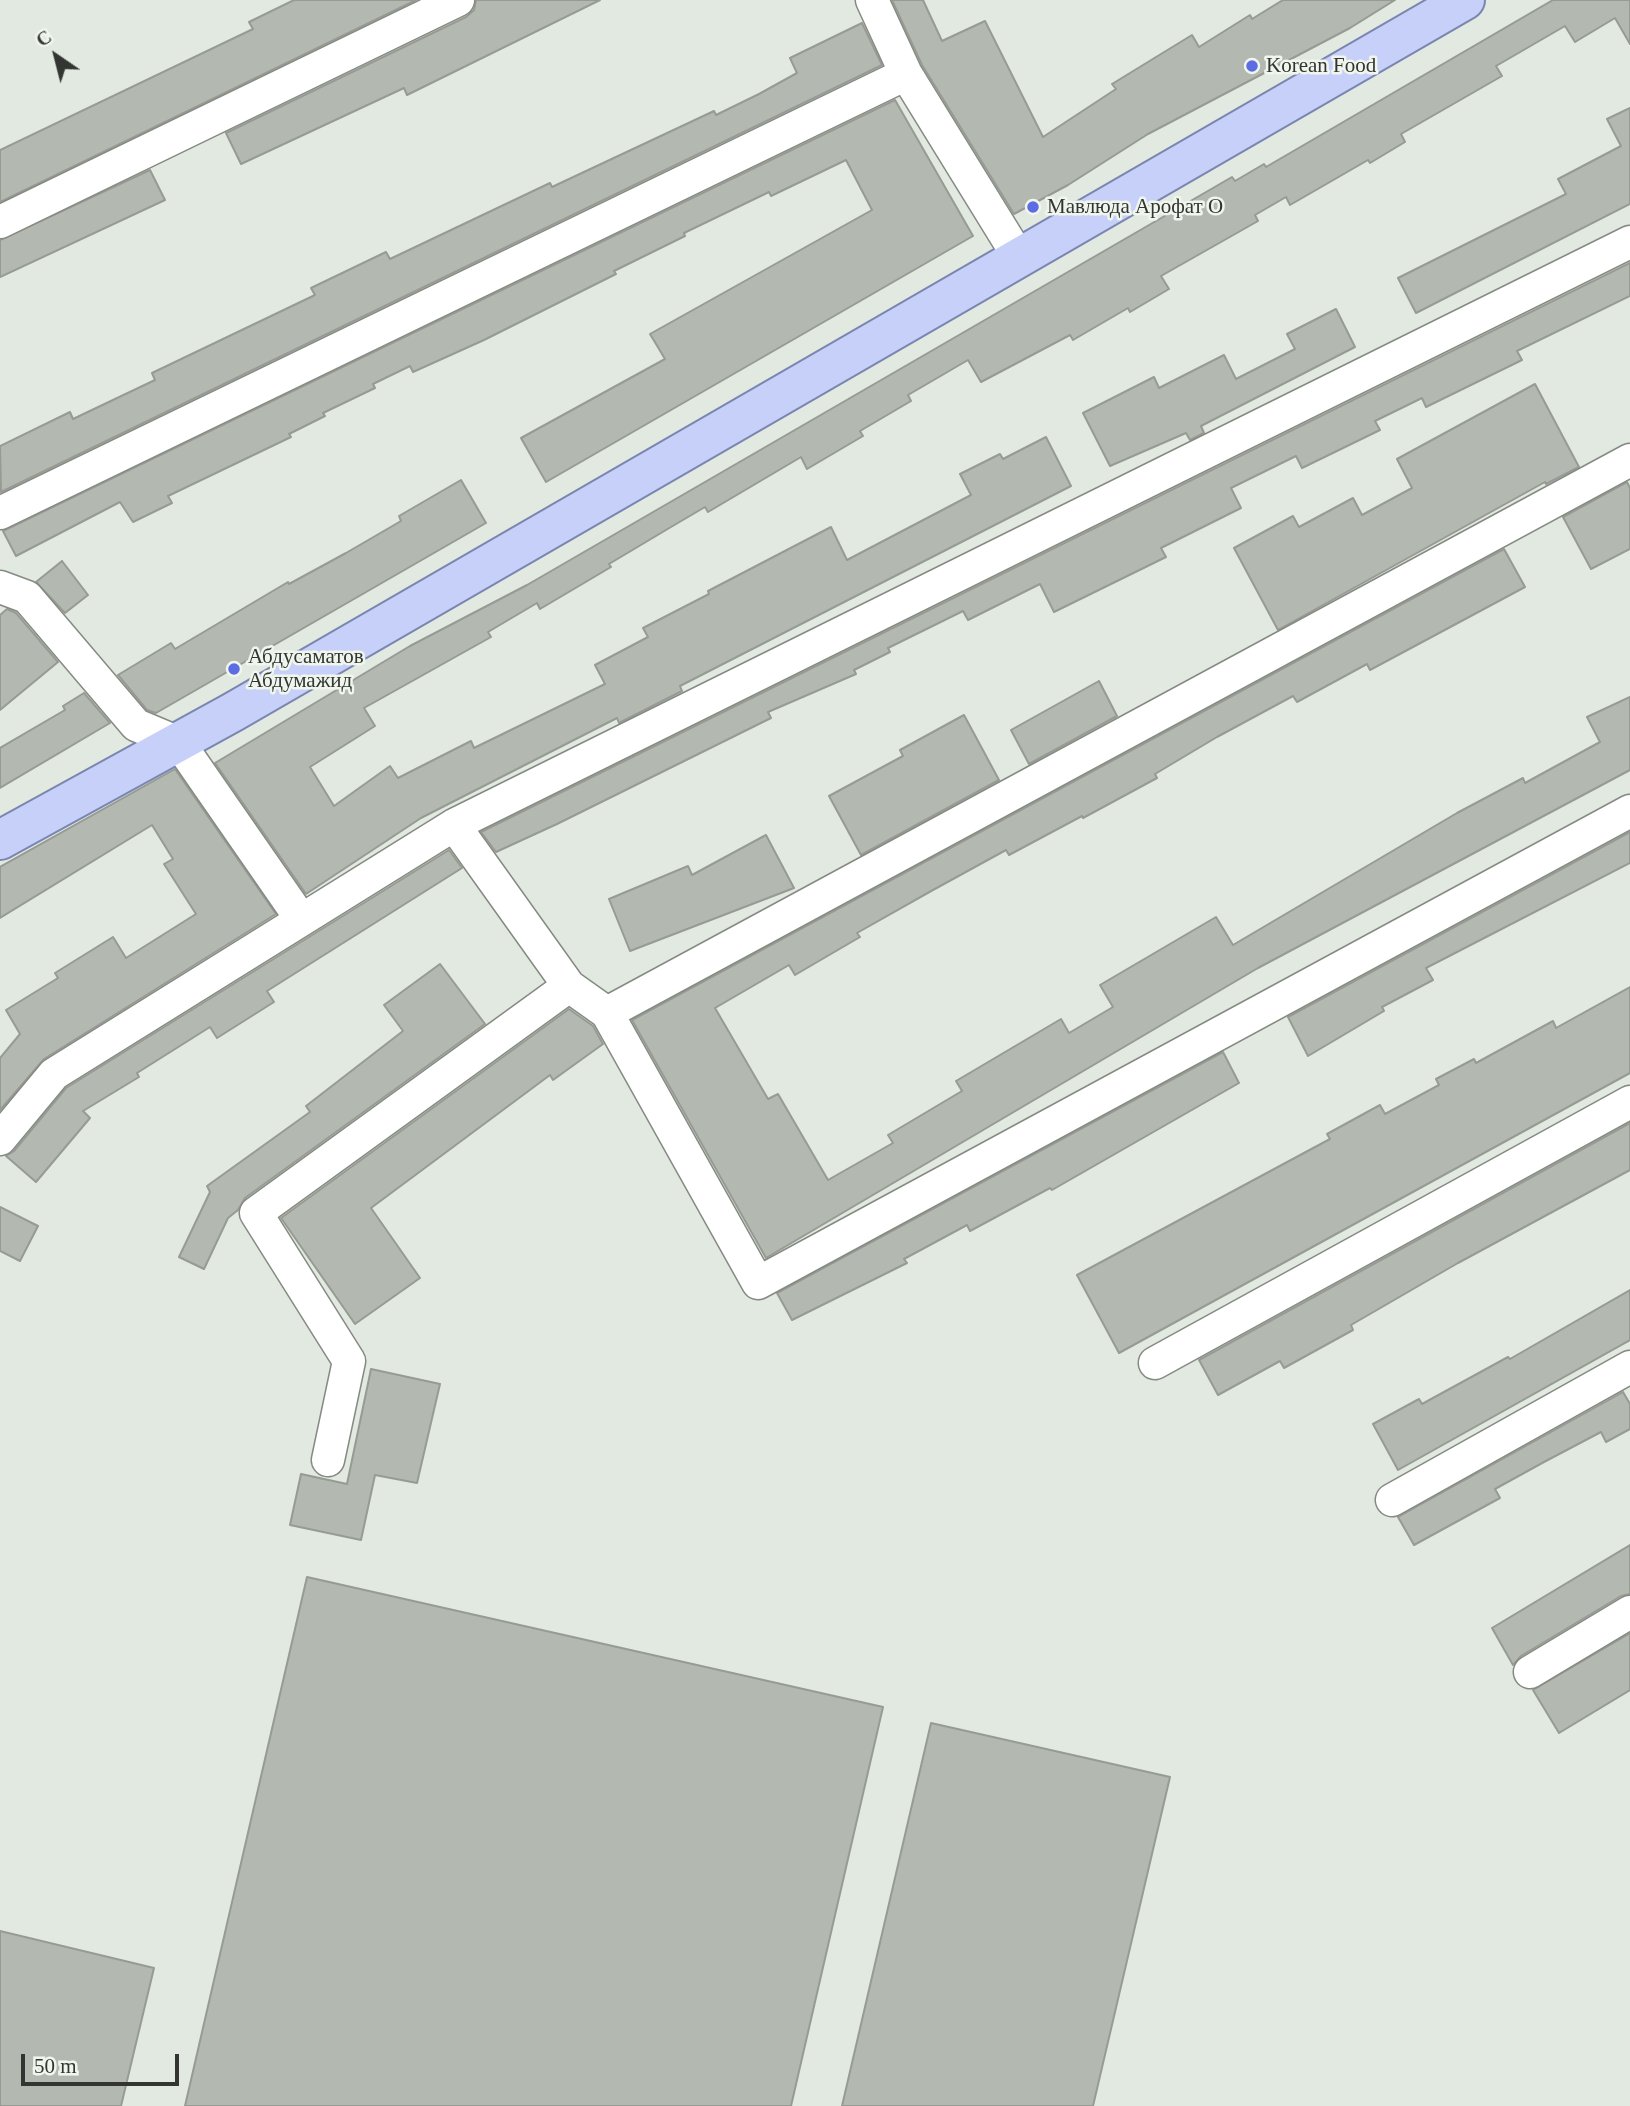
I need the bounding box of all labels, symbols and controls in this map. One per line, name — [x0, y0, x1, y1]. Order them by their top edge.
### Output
north arrow — [21, 21, 91, 91]
text: С — [32, 26, 55, 51]
place label: Korean Food — [1266, 53, 1376, 79]
marker: Korean Food — [1244, 58, 1260, 74]
place label: Мавлюда Арофат О — [1047, 194, 1223, 220]
marker: Мавлюда Арофат О — [1025, 199, 1041, 215]
place label: Абдусаматов Абдумажид — [248, 644, 364, 694]
marker: Абдусаматов Абдумажид — [226, 661, 242, 677]
scale bar — [24, 2039, 182, 2084]
text: 50 m — [34, 2054, 77, 2078]

